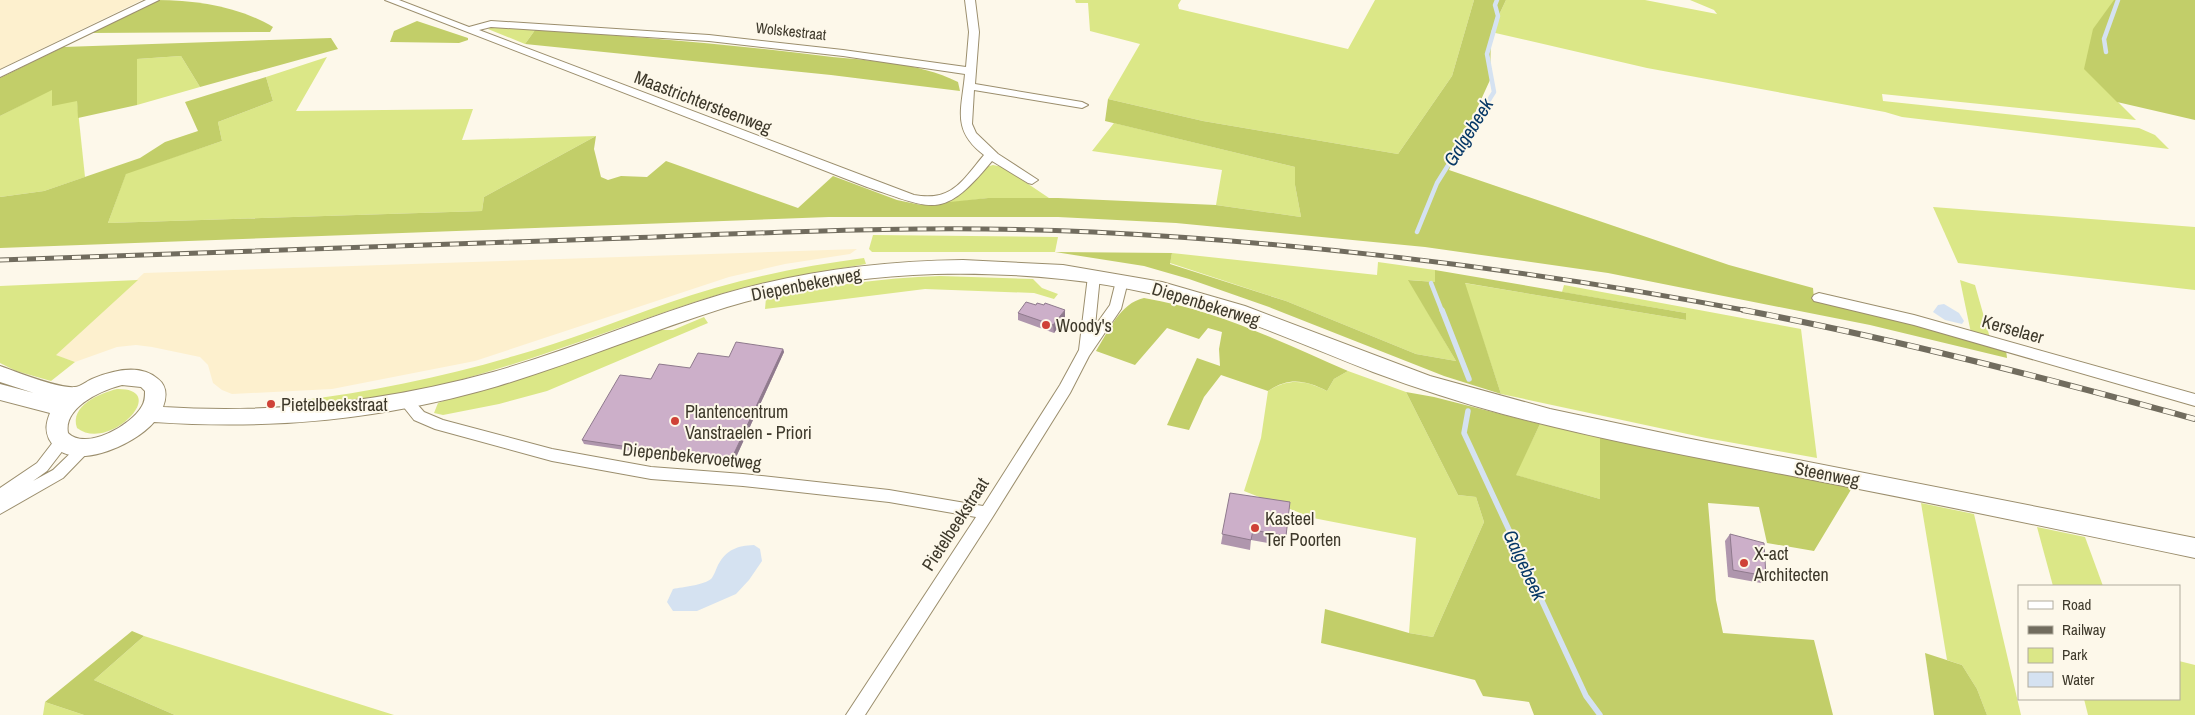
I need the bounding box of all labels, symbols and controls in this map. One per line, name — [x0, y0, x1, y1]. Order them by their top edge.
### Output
street label: Wolskestraat — [755, 17, 828, 45]
street label: Maastrichtersteenweg — [631, 64, 776, 140]
water label: Galgebeek — [1437, 92, 1500, 171]
street label: Diepenbekerweg — [749, 261, 864, 307]
street label: Diepenbekerweg — [1149, 276, 1264, 332]
street label: Kerselaer — [1979, 308, 2047, 350]
place label: Woody's — [1056, 313, 1112, 338]
marker: Woody's — [1040, 319, 1052, 331]
place label: Pietelbeekstraat — [281, 392, 388, 417]
marker: Pietelbeekstraat — [265, 398, 277, 410]
place label: Plantencentrum Vanstraelen - Priori — [685, 399, 812, 445]
marker: Plantencentrum Vanstraelen - Priori — [669, 415, 681, 427]
street label: Diepenbekervoetweg — [621, 436, 763, 476]
street label: Steenweg — [1792, 455, 1862, 493]
street label: Pietelbeekstraat — [915, 472, 995, 576]
place label: Kasteel Ter Poorten — [1265, 506, 1341, 552]
marker: Kasteel Ter Poorten — [1249, 522, 1261, 534]
water label: Galgebeek — [1497, 525, 1553, 606]
place label: X-act Architecten — [1753, 541, 1829, 587]
marker: X-act Architecten — [1738, 557, 1750, 569]
legend — [2018, 585, 2180, 700]
text: Road — [2062, 594, 2091, 615]
text: Railway — [2062, 619, 2107, 640]
text: Park — [2062, 644, 2088, 665]
text: Water — [2062, 669, 2094, 690]

